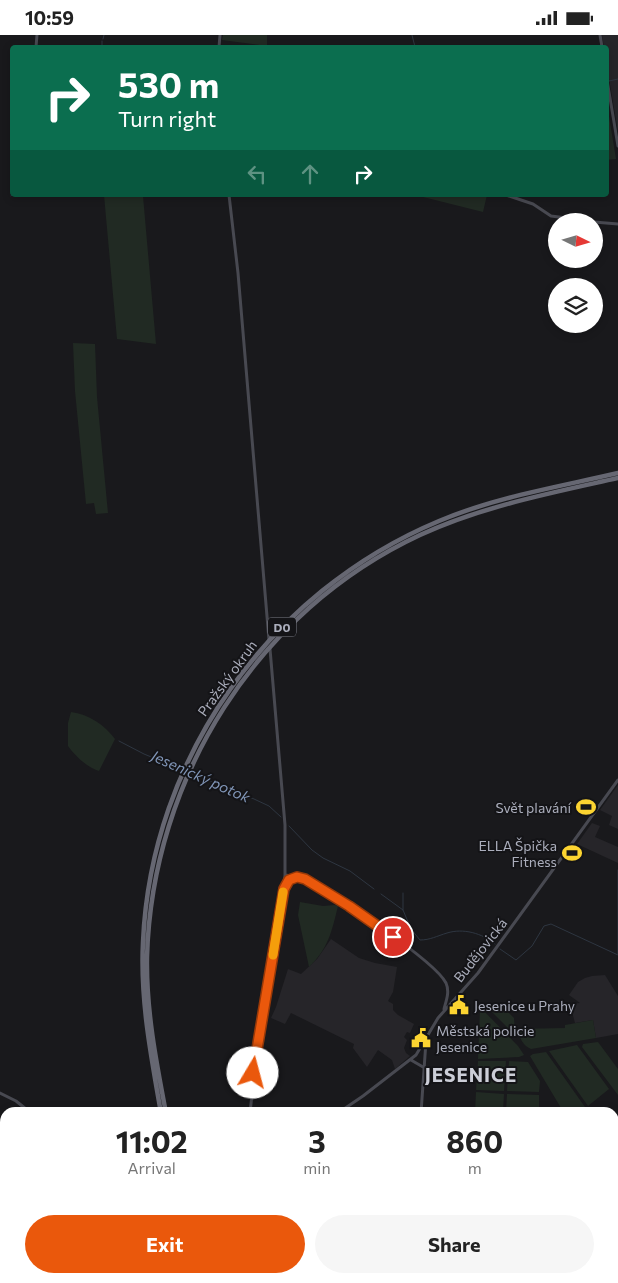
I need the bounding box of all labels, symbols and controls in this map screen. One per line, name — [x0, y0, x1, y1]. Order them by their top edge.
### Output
text: 10:59 — [25, 6, 74, 29]
text: 530 m — [118, 62, 219, 105]
icon: right — [35, 65, 100, 130]
text: Turn right — [118, 105, 216, 132]
icon: left — [243, 160, 271, 188]
icon: ahead — [296, 160, 324, 188]
icon: right — [349, 160, 377, 188]
north arrow — [548, 213, 602, 267]
map controls — [548, 213, 603, 333]
button: layers — [548, 278, 603, 333]
road number: D0 — [268, 617, 296, 637]
street label: Pražský okruh — [194, 637, 260, 719]
water label: Jesenický potok — [147, 745, 254, 806]
sports icon: Svět plavání — [575, 796, 597, 818]
place label: Svět plavání — [496, 799, 571, 816]
place label: ELLA Špička Fitness — [478, 837, 557, 870]
sports icon: ELLA Špička Fitness — [561, 842, 583, 864]
street label: Budějovická — [450, 915, 510, 985]
pin — [372, 916, 414, 958]
icon: arrive — [379, 923, 407, 951]
public building icon: Jesenice u Prahy — [448, 994, 470, 1016]
place label: Jesenice u Prahy — [474, 997, 575, 1014]
place label: Městská policie Jesenice — [436, 1022, 534, 1055]
public building icon: Městská policie Jesenice — [410, 1027, 432, 1049]
position arrow — [226, 1046, 278, 1098]
district label: JESENICE — [425, 1063, 517, 1086]
text: 11:02 — [116, 1122, 188, 1159]
text: 3 — [308, 1122, 326, 1159]
text: 860 — [446, 1122, 503, 1159]
text: Arrival — [127, 1158, 176, 1177]
text: min — [303, 1158, 331, 1177]
text: m — [468, 1158, 482, 1177]
button: Exit — [25, 1215, 305, 1273]
button: Share — [315, 1215, 594, 1273]

